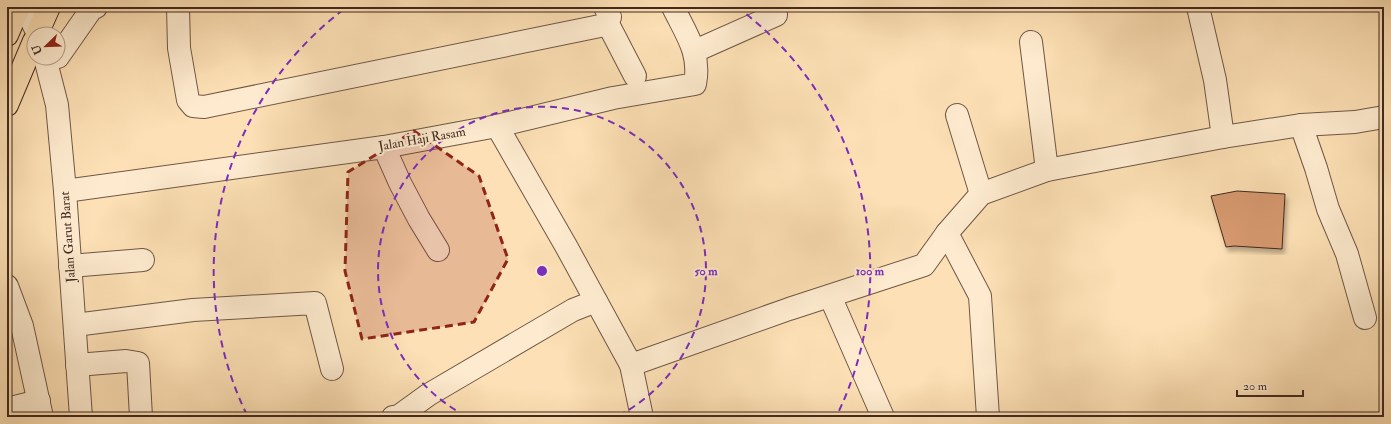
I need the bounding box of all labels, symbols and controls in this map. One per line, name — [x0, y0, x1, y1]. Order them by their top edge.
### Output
north arrow — [26, 26, 66, 66]
text: U — [29, 42, 45, 56]
street label: Jalan Haji Rasam — [376, 123, 467, 155]
street label: Jalan Garut Barat — [57, 191, 79, 284]
centre of rings — [535, 264, 549, 278]
text: 50 m — [694, 264, 718, 279]
text: 100 m — [856, 264, 885, 279]
scale bar — [1237, 372, 1303, 398]
text: 20 m — [1243, 379, 1268, 394]

